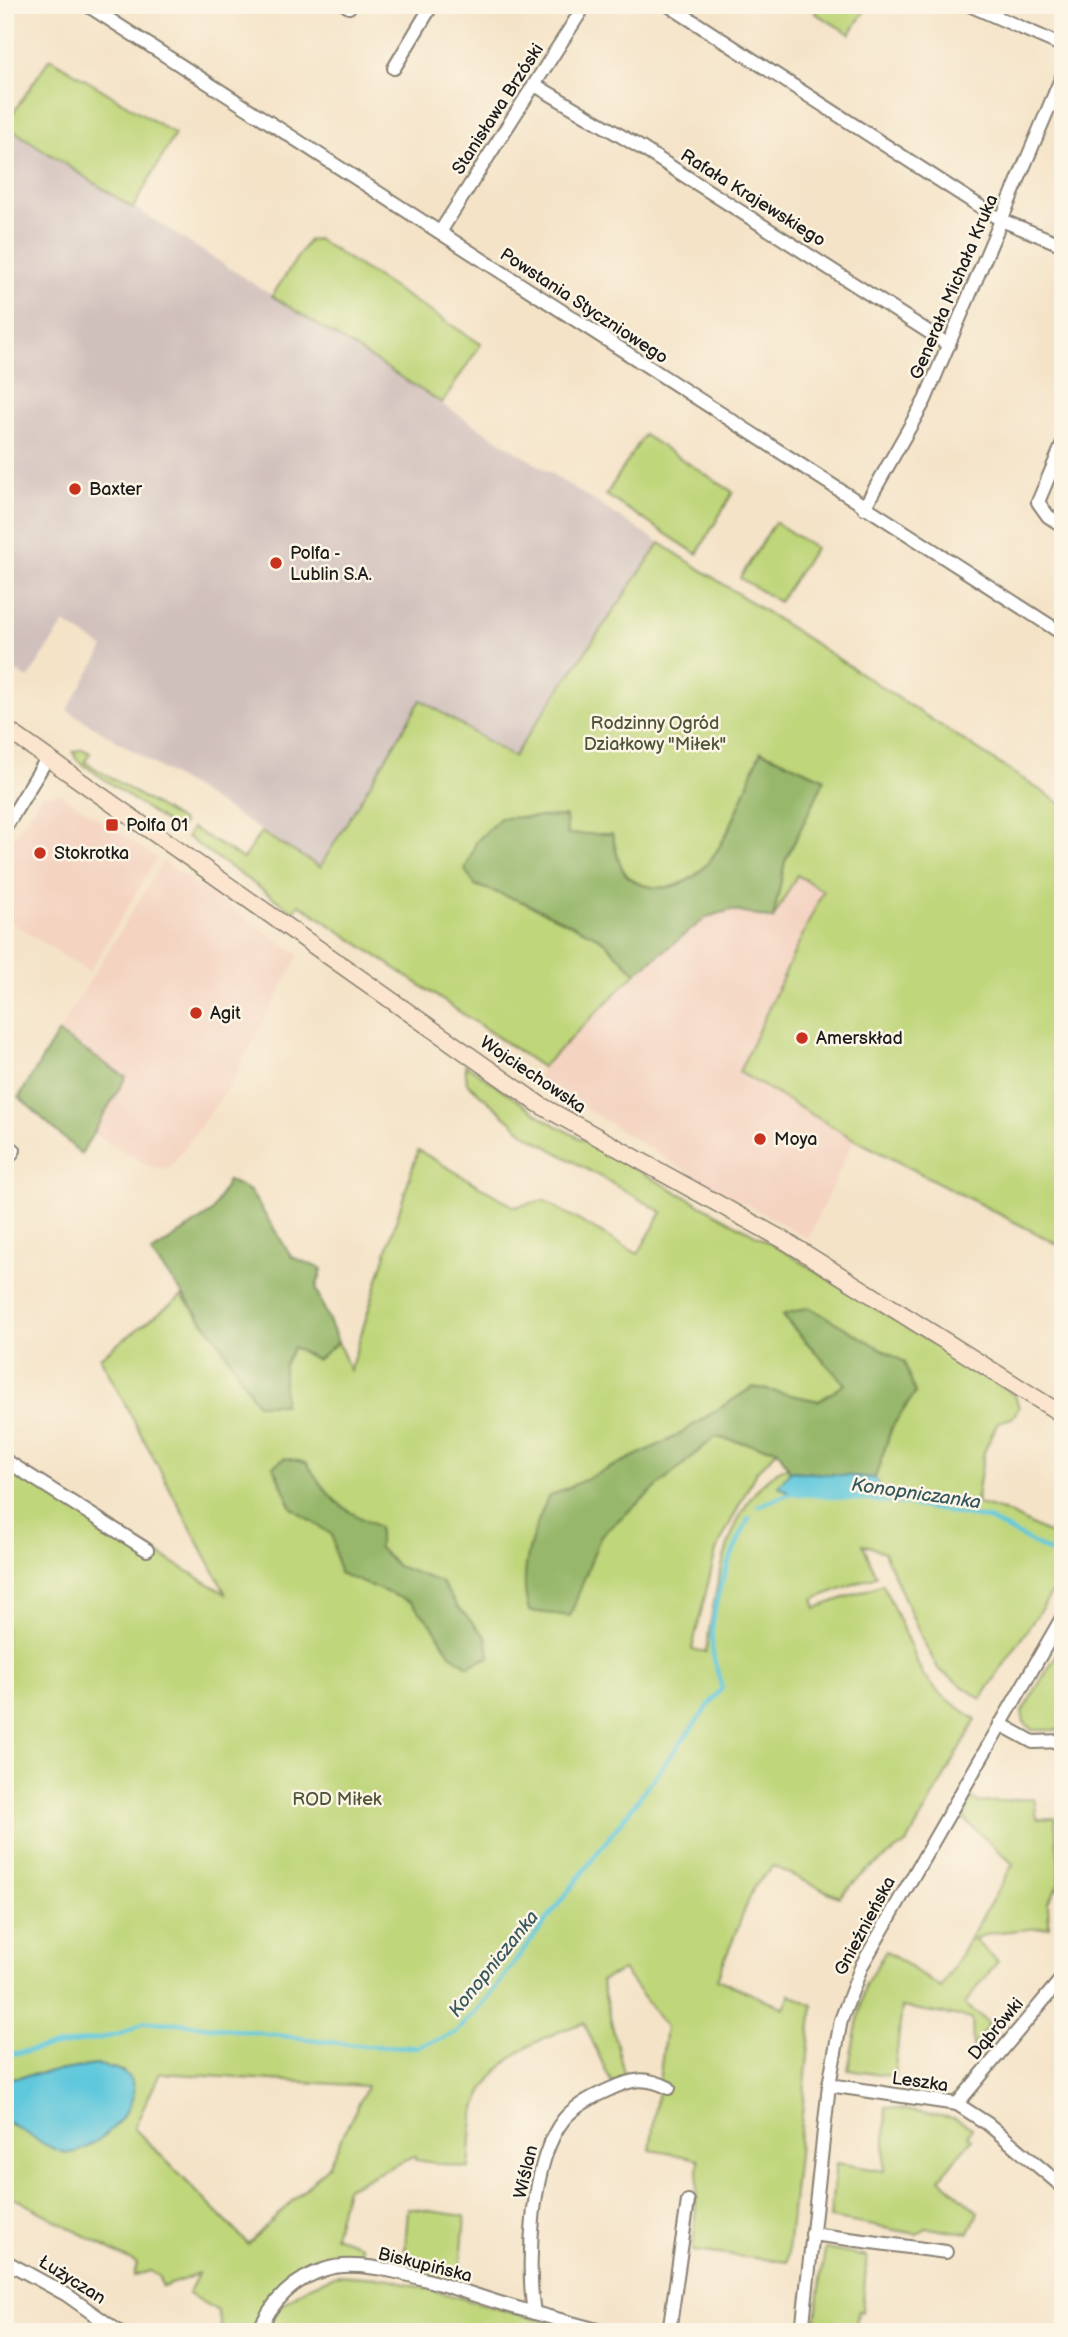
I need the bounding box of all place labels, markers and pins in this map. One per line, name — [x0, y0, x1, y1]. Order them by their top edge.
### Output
place label: Baxter — [89, 479, 143, 500]
marker: Baxter — [67, 481, 83, 497]
place label: Polfa - Lublin S.A. — [290, 543, 372, 585]
marker: Polfa - Lublin S.A. — [268, 555, 284, 571]
place label: Polfa 01 — [126, 815, 188, 836]
marker: Polfa 01 — [104, 817, 120, 833]
place label: Stokrotka — [54, 843, 129, 864]
marker: Stokrotka — [32, 845, 48, 861]
place label: Agit — [210, 1003, 241, 1024]
marker: Agit — [188, 1005, 204, 1021]
place label: Amerskład — [816, 1028, 903, 1049]
marker: Amerskład — [794, 1030, 810, 1046]
place label: Moya — [774, 1129, 817, 1150]
marker: Moya — [752, 1131, 768, 1147]

